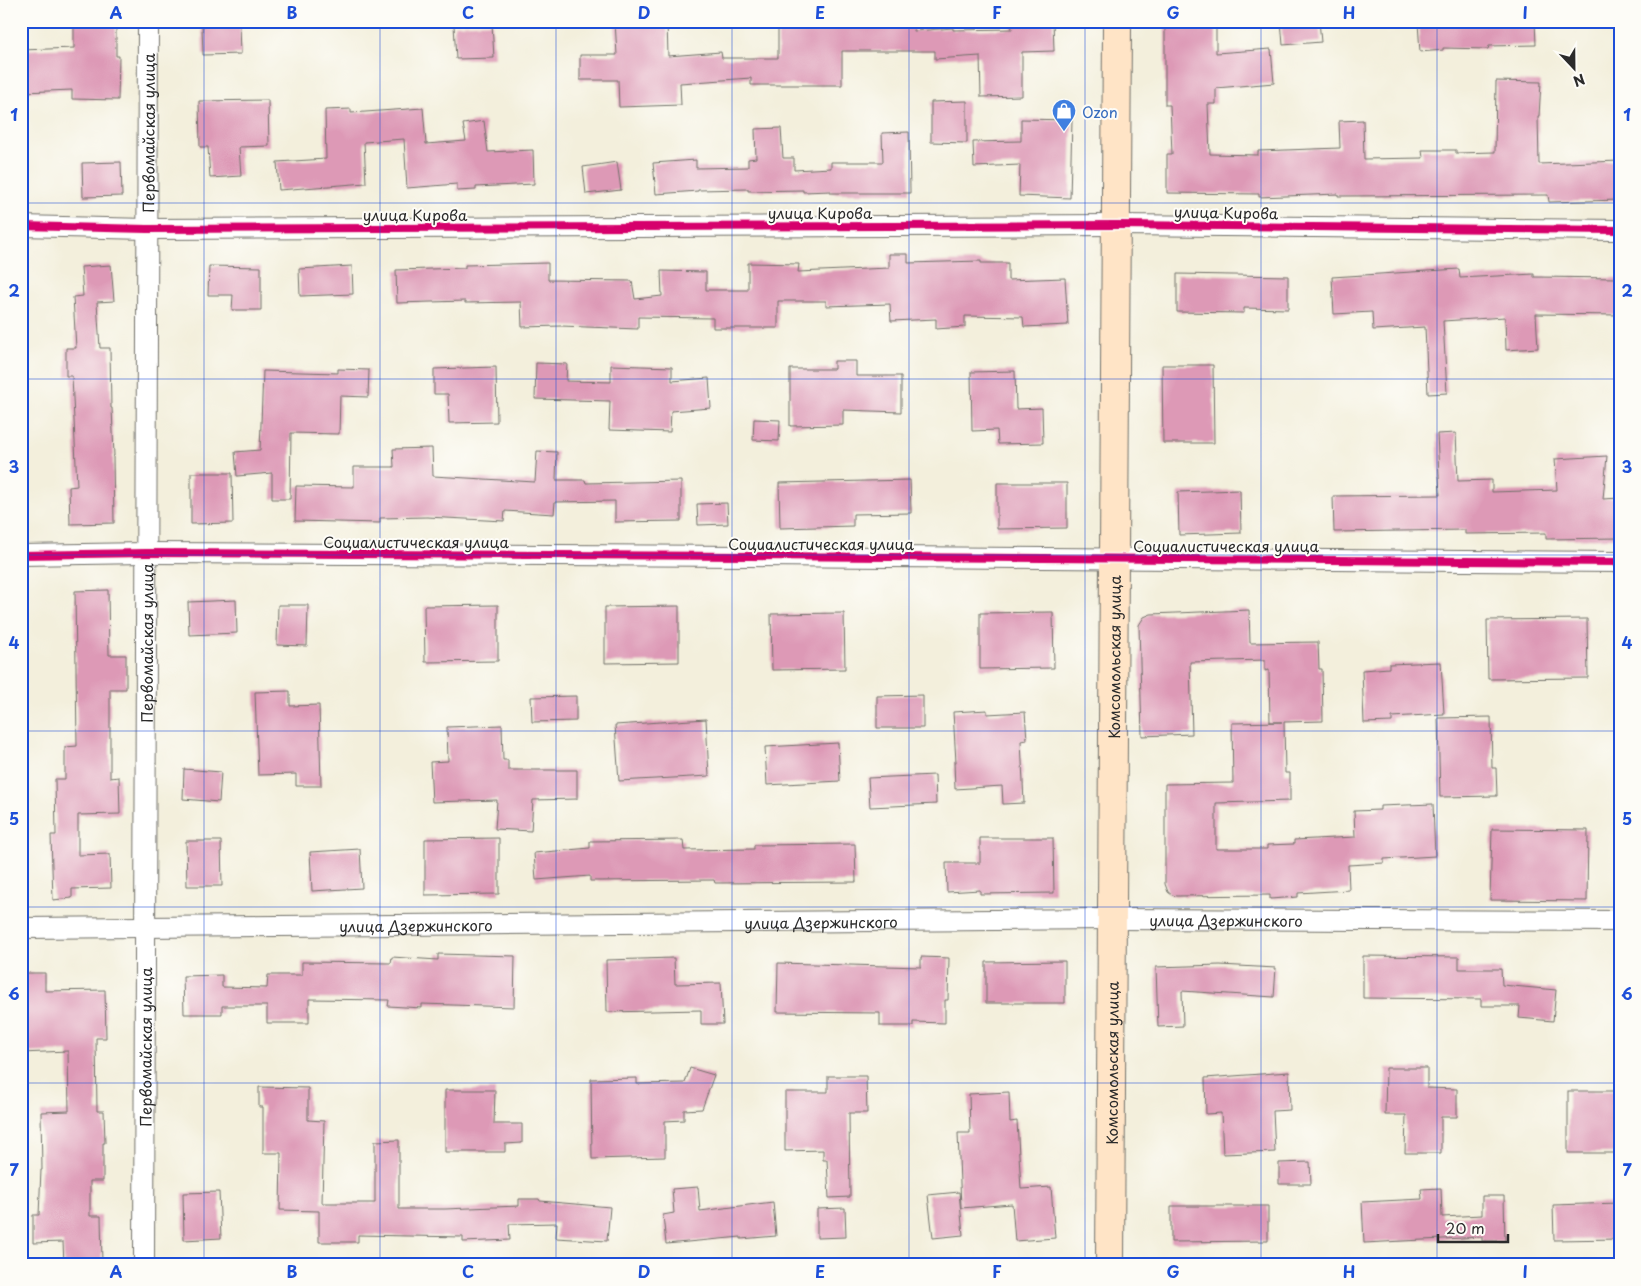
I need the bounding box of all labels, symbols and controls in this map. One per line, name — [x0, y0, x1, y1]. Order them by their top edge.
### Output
text: A — [110, 0, 123, 24]
text: B — [287, 0, 298, 24]
text: C — [462, 0, 474, 24]
text: D — [638, 0, 650, 24]
text: E — [815, 0, 825, 24]
text: F — [992, 0, 1002, 24]
text: G — [1166, 0, 1180, 24]
text: H — [1343, 0, 1355, 24]
text: I — [1522, 0, 1528, 24]
north arrow — [1548, 42, 1598, 92]
street label: Первомайская улица — [136, 53, 159, 213]
text: N — [1570, 69, 1588, 92]
shop icon: Ozon — [1051, 98, 1077, 132]
place label: Ozon — [1082, 100, 1118, 123]
text: 1 — [10, 102, 18, 126]
text: 1 — [1623, 102, 1631, 126]
street label: улица Кирова — [1174, 200, 1279, 224]
street label: улица Кирова — [768, 201, 873, 224]
street label: улица Кирова — [363, 203, 468, 226]
text: 2 — [8, 278, 20, 302]
text: 2 — [1621, 278, 1633, 302]
text: 3 — [9, 454, 19, 478]
text: 3 — [1622, 454, 1632, 478]
street label: Социалистическая улица — [323, 530, 510, 553]
street label: Социалистическая улица — [728, 532, 915, 555]
street label: Социалистическая улица — [1133, 534, 1320, 557]
street label: Первомайская улица — [134, 563, 158, 723]
street label: Комсомольская улица — [1101, 575, 1125, 739]
text: 4 — [9, 630, 20, 654]
text: 4 — [1622, 630, 1633, 654]
text: 5 — [9, 806, 19, 830]
text: 5 — [1622, 806, 1632, 830]
street label: улица Дзержинского — [1149, 908, 1303, 931]
street label: улица Дзержинского — [744, 909, 898, 934]
street label: улица Дзержинского — [339, 913, 493, 937]
street label: Первомайская улица — [133, 967, 156, 1127]
text: 6 — [8, 981, 20, 1005]
street label: Комсомольская улица — [1099, 981, 1123, 1145]
text: 6 — [1621, 981, 1633, 1005]
text: 7 — [9, 1157, 19, 1181]
text: 7 — [1622, 1157, 1632, 1181]
scale bar — [1438, 1211, 1508, 1243]
text: 20 m — [1446, 1216, 1485, 1239]
text: A — [110, 1259, 123, 1283]
text: B — [287, 1259, 298, 1283]
text: C — [462, 1259, 474, 1283]
text: D — [638, 1259, 650, 1283]
text: E — [815, 1259, 825, 1283]
text: F — [992, 1259, 1002, 1283]
text: G — [1166, 1259, 1180, 1283]
text: H — [1343, 1259, 1355, 1283]
text: I — [1522, 1259, 1528, 1283]

